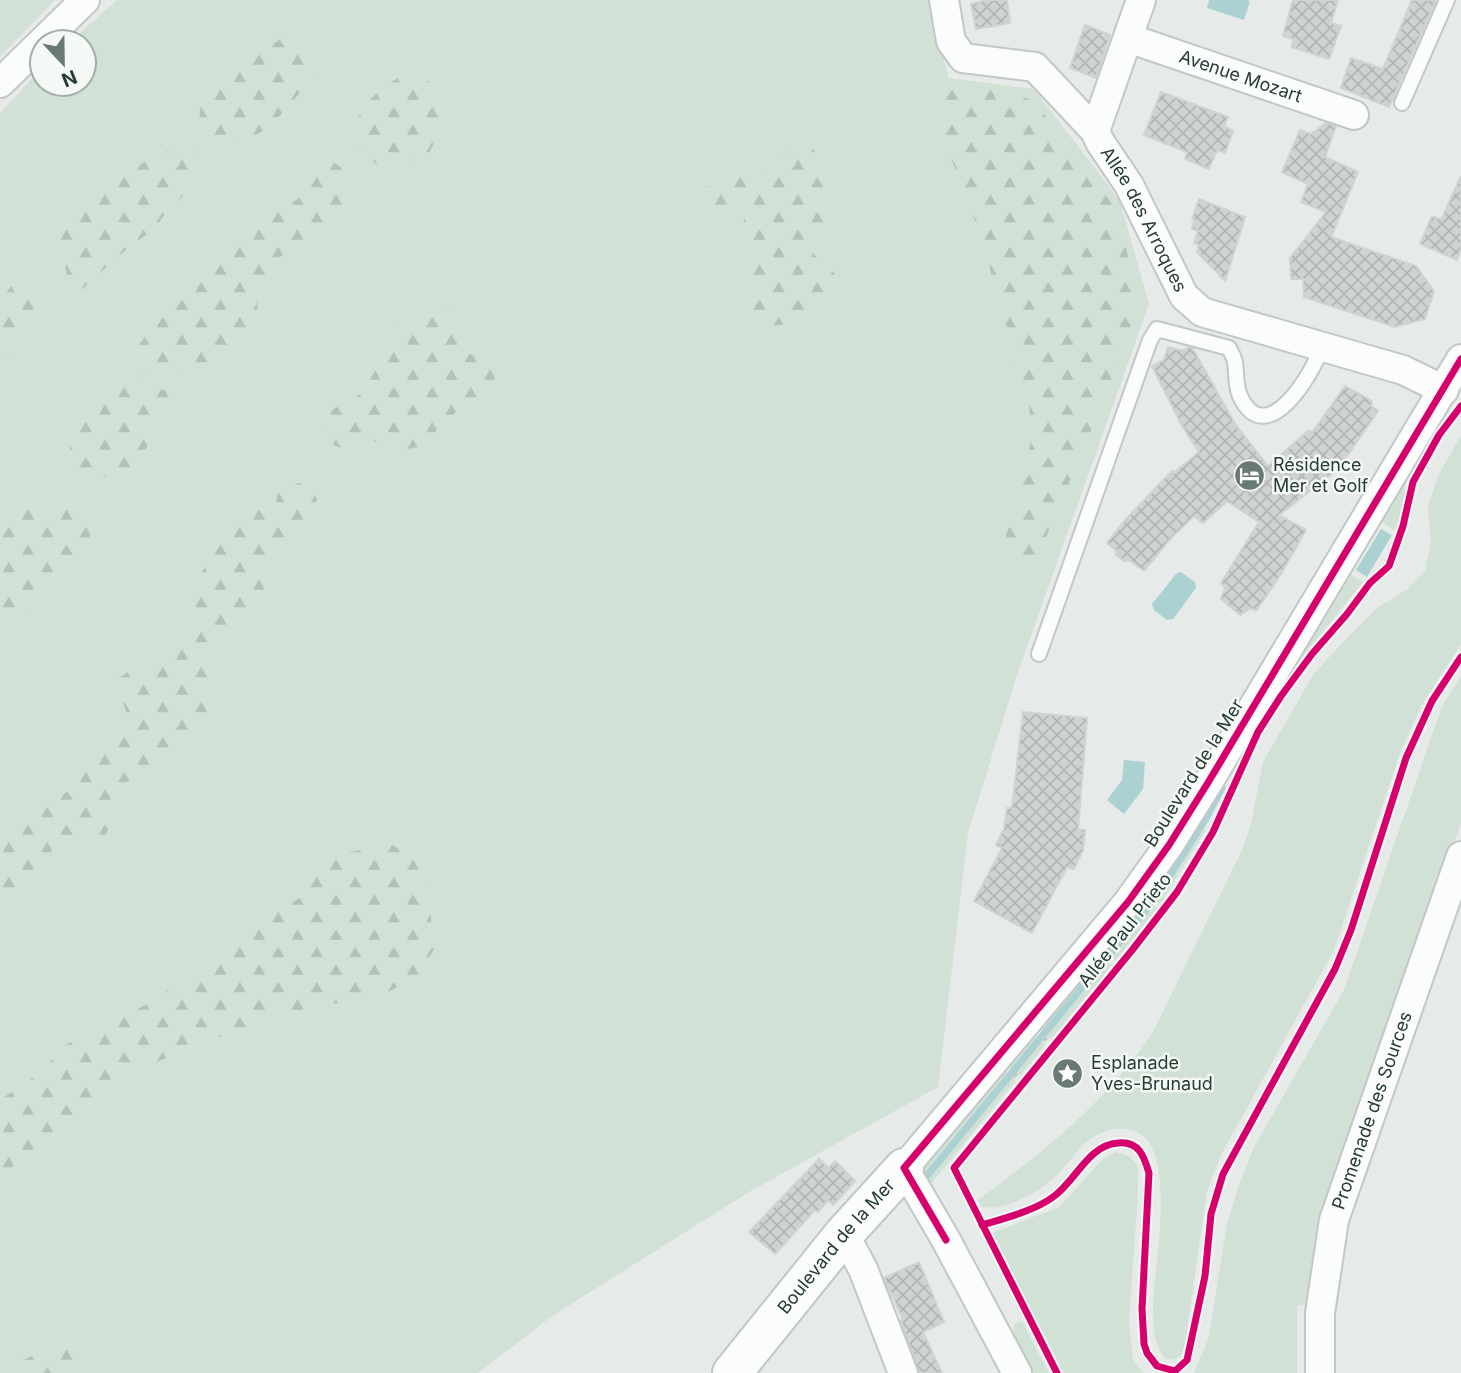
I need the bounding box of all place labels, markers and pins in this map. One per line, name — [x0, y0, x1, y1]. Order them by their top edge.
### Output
place label: Résidence Mer et Golf — [1273, 454, 1369, 496]
hotel icon: Résidence Mer et Golf — [1233, 458, 1267, 492]
place label: Esplanade Yves-Brunaud — [1091, 1052, 1213, 1094]
place icon: Esplanade Yves-Brunaud — [1051, 1056, 1085, 1090]

